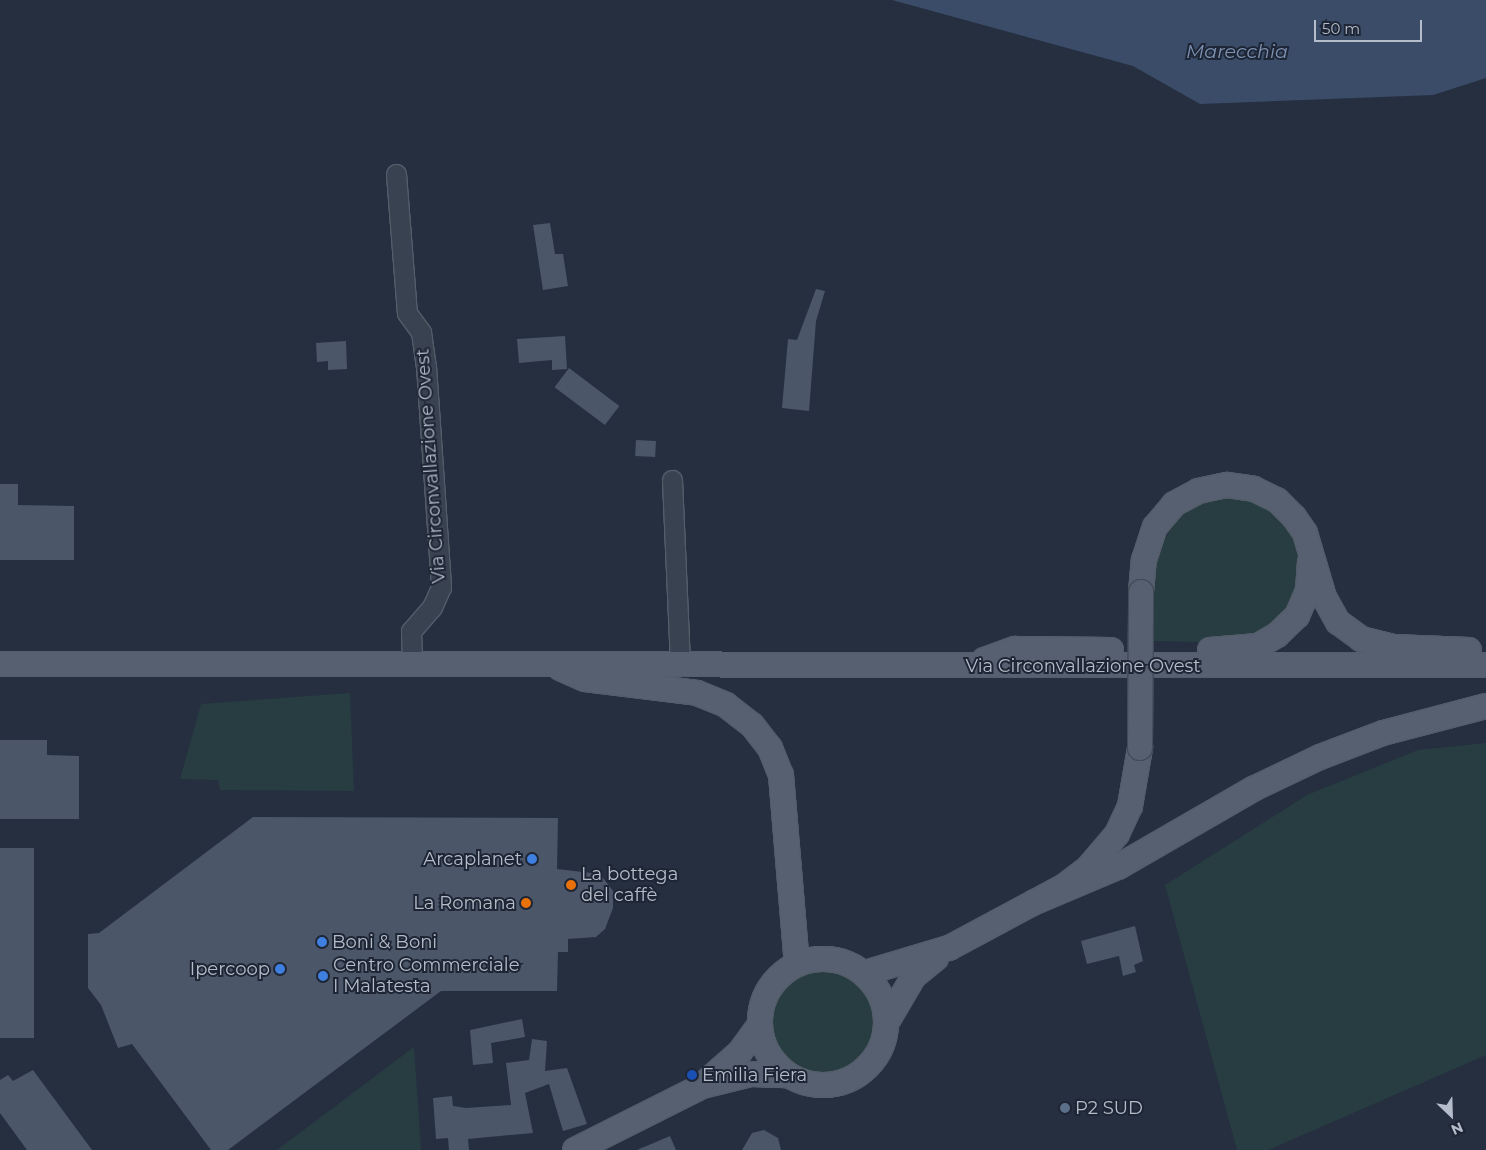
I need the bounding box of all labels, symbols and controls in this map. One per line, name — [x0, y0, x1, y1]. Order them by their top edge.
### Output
scale bar — [1316, 10, 1424, 42]
text: 50 m — [1322, 19, 1360, 38]
water label: Marecchia — [1186, 41, 1288, 63]
street label: Via Circonvallazione Ovest — [412, 348, 450, 584]
street label: Via Circonvallazione Ovest — [965, 655, 1201, 677]
place label: Arcaplanet — [423, 848, 522, 870]
marker: Arcaplanet — [526, 853, 538, 865]
place label: La bottega del caffè — [581, 864, 678, 906]
marker: La bottega del caffè — [565, 879, 577, 891]
place label: La Romana — [413, 892, 516, 914]
marker: La Romana — [520, 897, 532, 909]
place label: Boni & Boni — [332, 931, 437, 953]
marker: Boni & Boni — [316, 936, 328, 948]
place label: Centro Commerciale I Malatesta — [333, 955, 520, 998]
place label: Ipercoop — [190, 958, 270, 980]
marker: Ipercoop — [274, 963, 286, 975]
marker: Centro Commerciale I Malatesta — [317, 970, 329, 982]
place label: Emilia Fiera — [702, 1064, 807, 1086]
marker: Emilia Fiera — [686, 1069, 698, 1081]
north arrow — [1426, 1090, 1476, 1140]
place label: P2 SUD — [1075, 1097, 1143, 1119]
marker: P2 SUD — [1059, 1102, 1071, 1114]
text: N — [1448, 1118, 1466, 1139]

